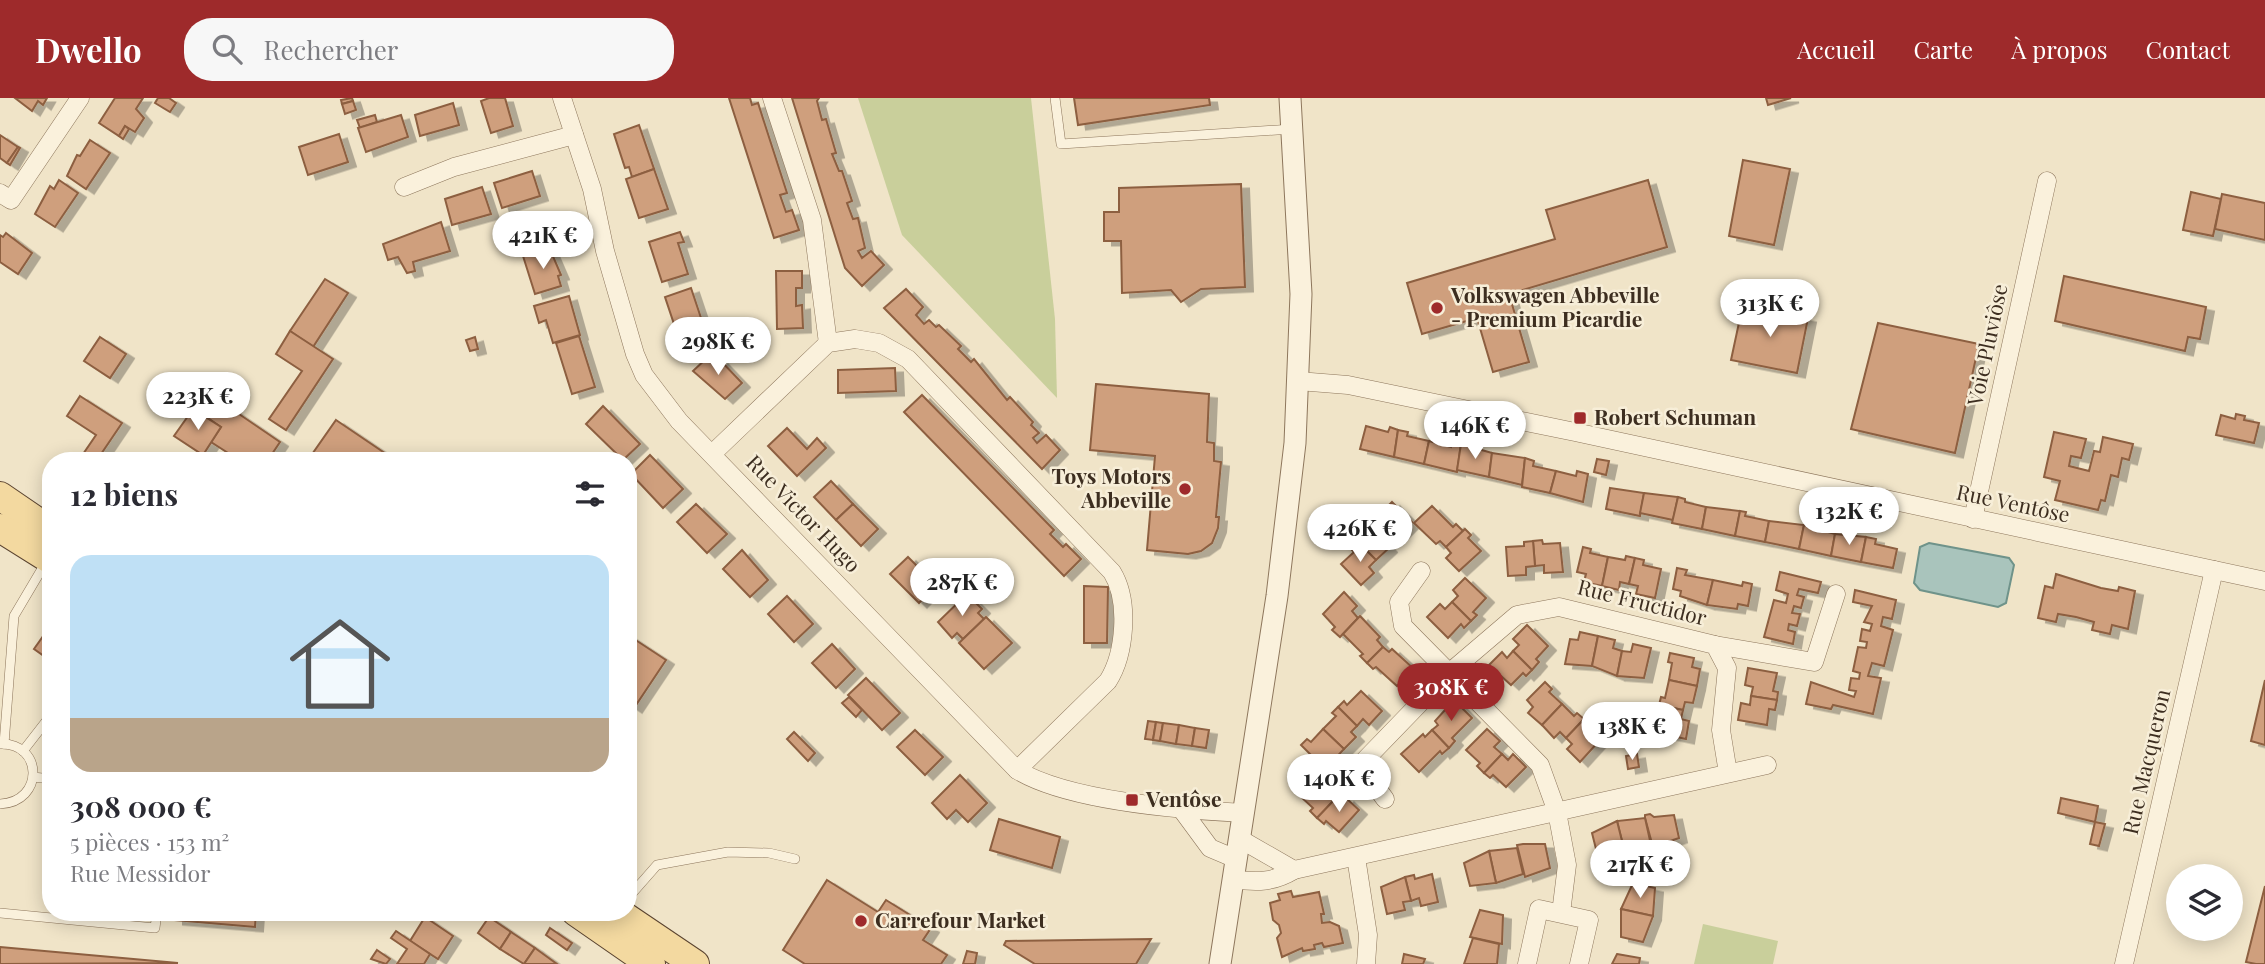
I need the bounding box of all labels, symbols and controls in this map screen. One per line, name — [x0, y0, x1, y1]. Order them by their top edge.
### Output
search box — [184, 18, 674, 81]
text: Dwello — [35, 27, 142, 71]
icon: search — [208, 30, 246, 68]
text: Rechercher — [264, 32, 398, 67]
text: Accueil — [1797, 33, 1875, 65]
text: Carte — [1913, 33, 1973, 65]
text: À propos — [2011, 33, 2107, 65]
text: Contact — [2145, 33, 2230, 65]
pin: 421K € — [486, 212, 600, 271]
text: 421K € — [508, 218, 578, 249]
place label: Volkswagen Abbeville - Premium Picardie — [1450, 280, 1660, 332]
pin: 313K € — [1713, 280, 1827, 339]
street label: Voie Pluviôse — [1959, 281, 2013, 409]
text: 313K € — [1736, 286, 1804, 317]
marker: Volkswagen Abbeville - Premium Picardie — [1429, 300, 1445, 316]
pin: 298K € — [661, 317, 775, 377]
text: 298K € — [681, 324, 755, 355]
pin: 223K € — [141, 372, 255, 432]
text: 223K € — [162, 379, 234, 410]
pin: 146K € — [1418, 402, 1532, 461]
place label: Robert Schuman — [1594, 402, 1756, 430]
text: 146K € — [1440, 408, 1510, 439]
marker: Robert Schuman — [1572, 410, 1588, 426]
street label: Rue Victor Hugo — [741, 448, 868, 577]
place label: Toys Motors Abbeville — [1051, 461, 1171, 513]
text: 12 biens — [70, 474, 178, 514]
icon: filters — [571, 475, 609, 513]
street label: Rue Ventôse — [1954, 476, 2073, 528]
marker: Toys Motors Abbeville — [1177, 481, 1193, 497]
pin: 132K € — [1792, 488, 1906, 547]
text: 132K € — [1815, 494, 1883, 525]
pin: 426K € — [1303, 504, 1417, 564]
text: 426K € — [1323, 511, 1397, 542]
pin: 287K € — [905, 559, 1019, 618]
text: 287K € — [926, 565, 998, 596]
street label: Rue Fructidor — [1575, 572, 1711, 631]
icon: home — [277, 601, 403, 727]
pin: 308K € — [1394, 664, 1508, 723]
text: 308K € — [1413, 670, 1489, 701]
street label: Rue Macqueron — [2115, 686, 2175, 837]
pin: 138K € — [1575, 702, 1689, 762]
text: 138K € — [1597, 709, 1667, 740]
pin: 140K € — [1282, 754, 1396, 814]
text: 140K € — [1303, 761, 1375, 792]
place label: Ventôse — [1145, 784, 1221, 812]
text: 308 000 € — [70, 786, 212, 826]
marker: Ventôse — [1124, 792, 1140, 808]
text: 5 pièces · 153 m² — [70, 826, 229, 857]
pin: 217K € — [1583, 840, 1697, 900]
text: 217K € — [1606, 847, 1674, 878]
text: Rue Messidor — [70, 857, 210, 888]
map controls — [2166, 864, 2243, 941]
button: layers — [2166, 864, 2243, 941]
place label: Carrefour Market — [875, 905, 1046, 933]
marker: Carrefour Market — [853, 913, 869, 929]

